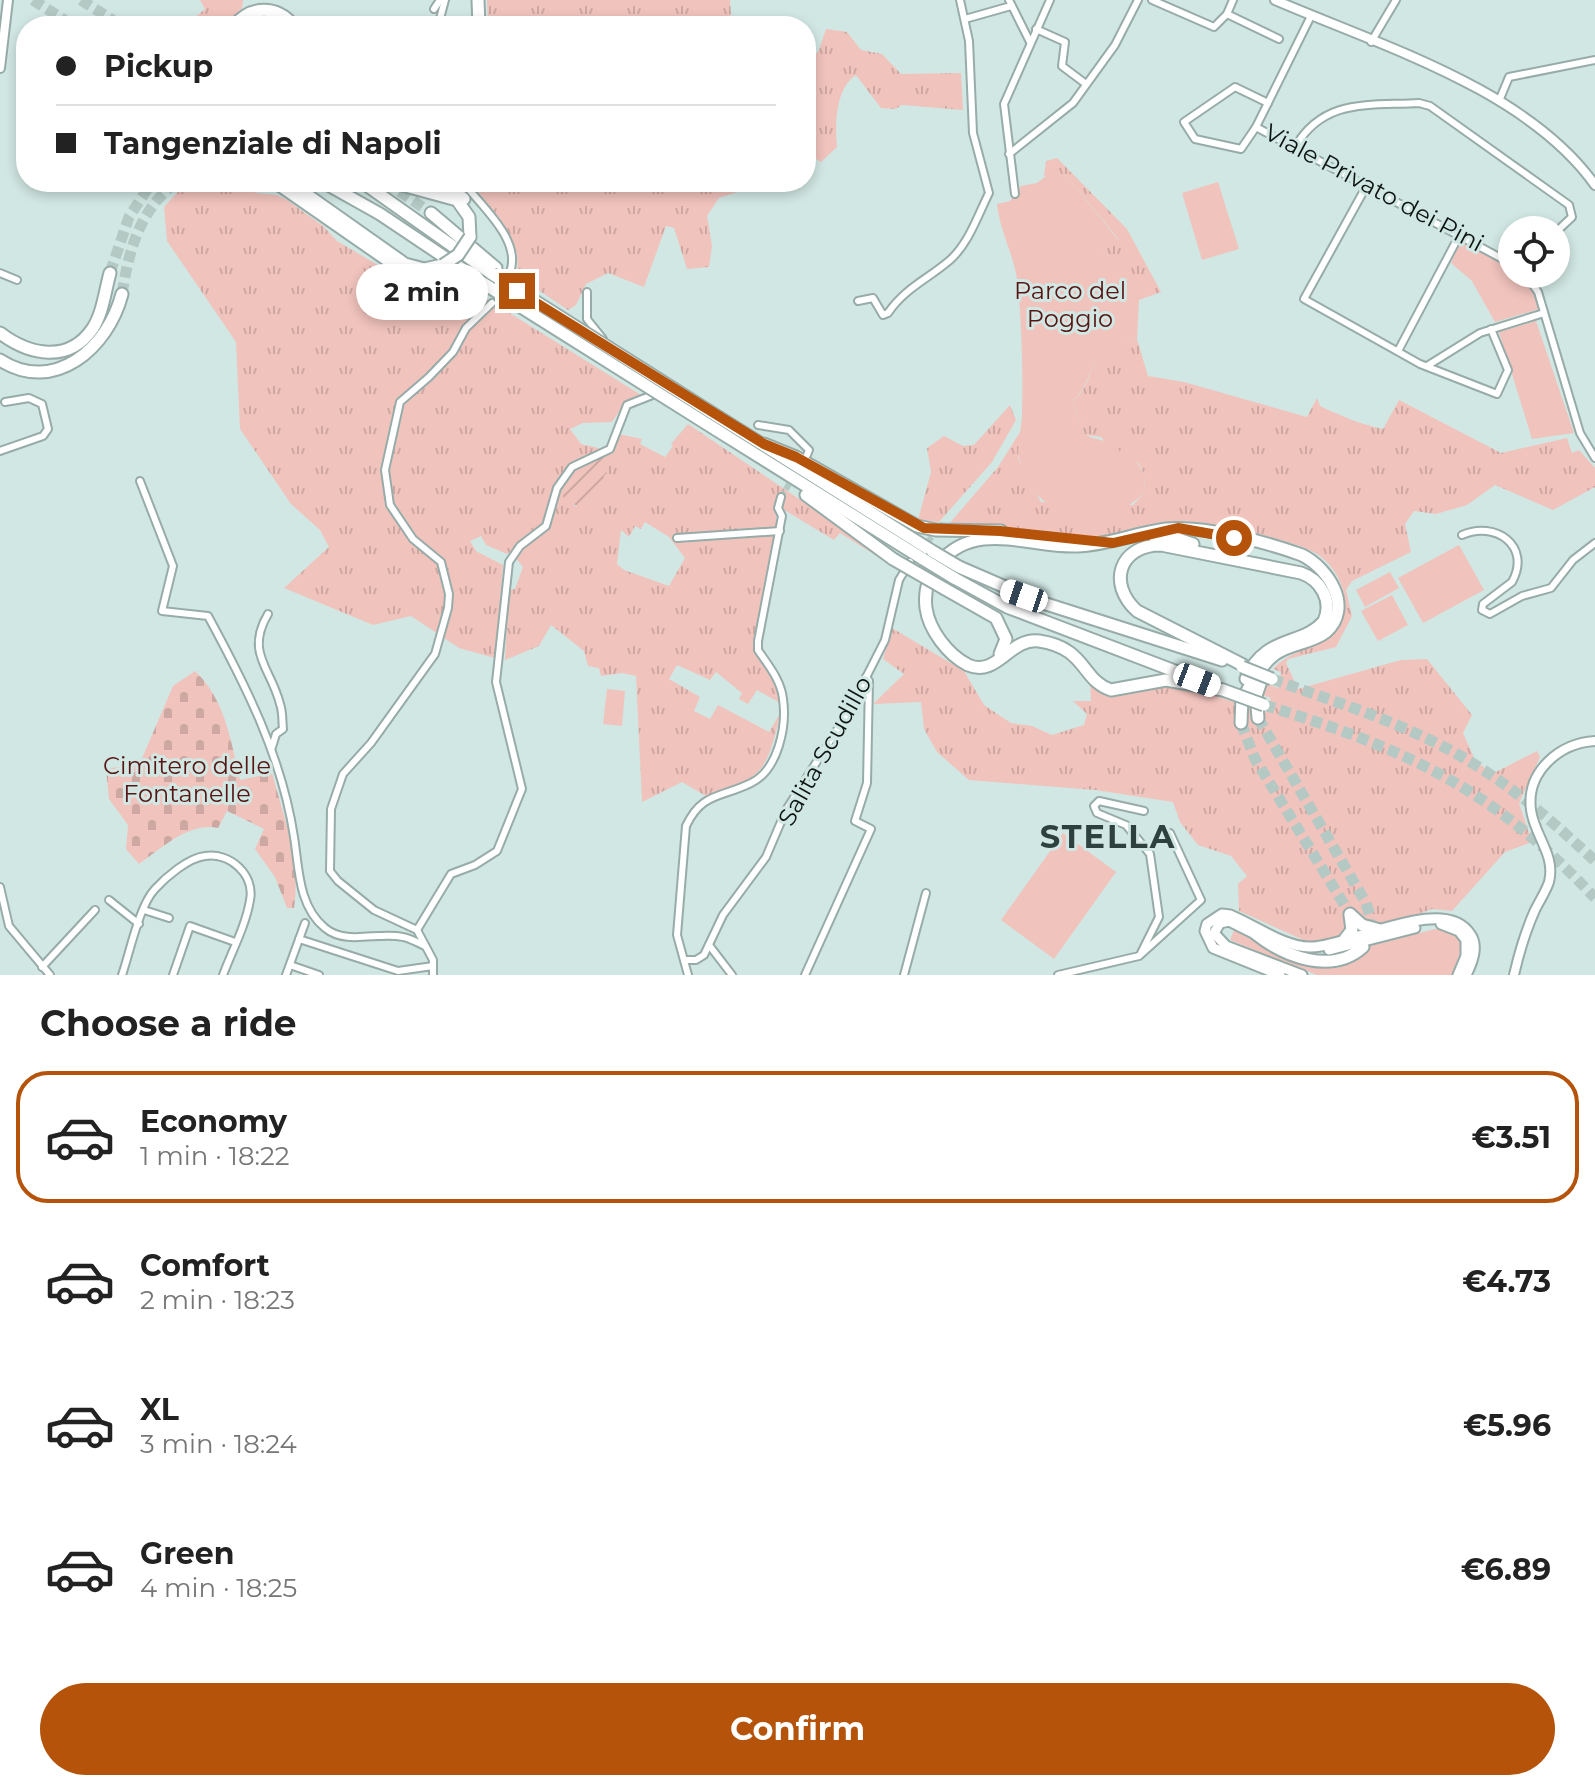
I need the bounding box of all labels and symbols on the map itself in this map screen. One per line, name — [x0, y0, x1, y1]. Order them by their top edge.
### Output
street label: Viale Privato dei Pini — [1260, 117, 1489, 258]
callout: 2 min — [357, 263, 489, 319]
route end — [499, 273, 535, 309]
park label: Parco del Poggio — [1014, 276, 1126, 333]
route start — [1216, 520, 1252, 556]
car — [997, 577, 1051, 615]
car — [1170, 660, 1224, 700]
street label: Salita Scudillo — [772, 671, 878, 831]
park label: Cimitero delle Fontanelle — [103, 751, 271, 808]
district label: STELLA — [1040, 817, 1176, 856]

